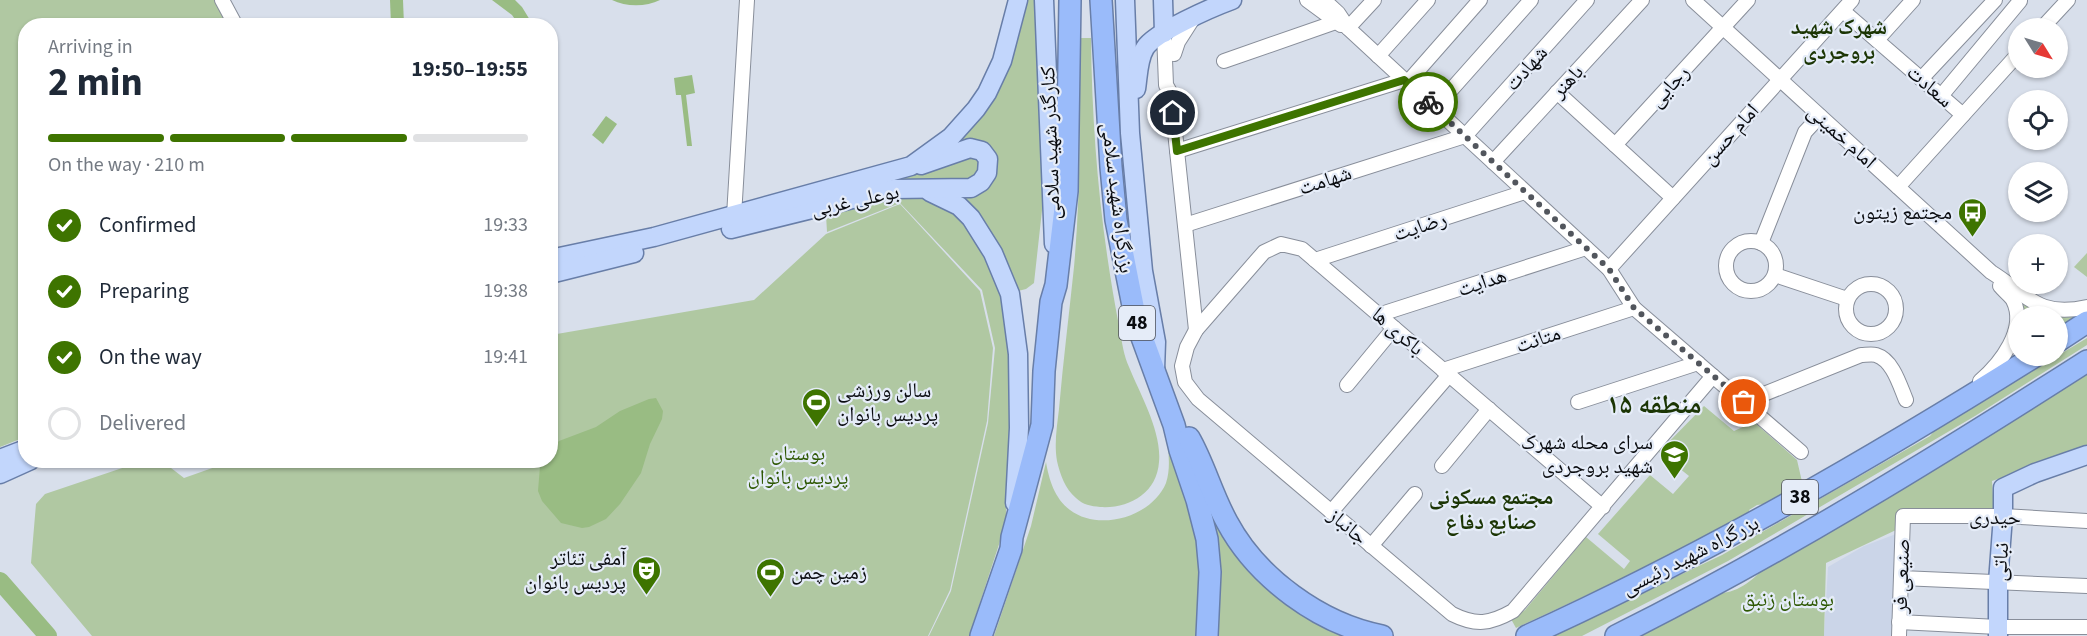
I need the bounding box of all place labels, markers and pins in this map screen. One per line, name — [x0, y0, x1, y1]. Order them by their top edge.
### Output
pin — [1147, 87, 1198, 138]
bus stop icon: مجتمع زیتون — [1957, 196, 1989, 238]
place label: مجتمع زیتون — [1853, 197, 1952, 227]
place label: سالن ورزشی پردیس بانوان — [837, 375, 938, 429]
pin — [1718, 376, 1769, 427]
sports icon: سالن ورزشی پردیس بانوان — [800, 386, 832, 428]
place label: سرای محله شهرک شهید بروجردی — [1521, 427, 1653, 481]
school or university icon: سرای محله شهرک شهید بروجردی — [1658, 438, 1690, 480]
place label: آمفی تئاتر پردیس بانوان — [525, 543, 627, 597]
theatre icon: آمفی تئاتر پردیس بانوان — [631, 554, 663, 596]
sports icon: زمین چمن — [754, 556, 786, 598]
place label: زمین چمن — [791, 557, 867, 587]

